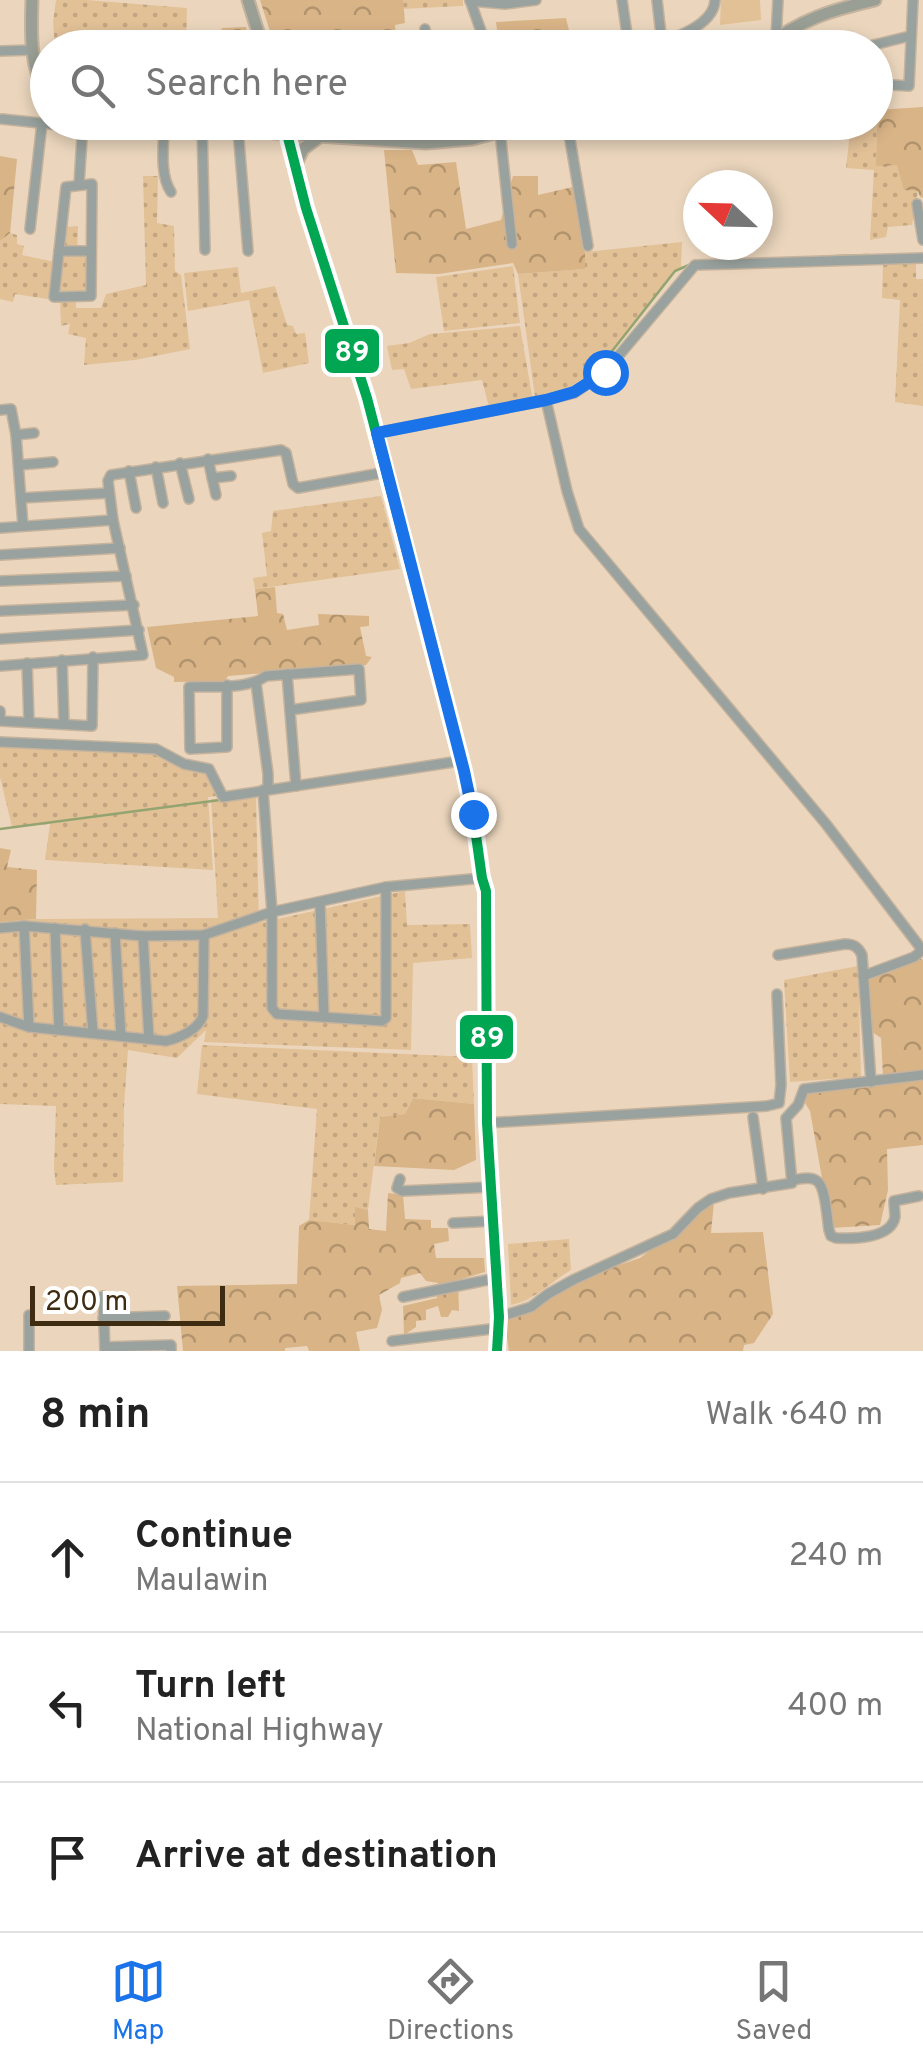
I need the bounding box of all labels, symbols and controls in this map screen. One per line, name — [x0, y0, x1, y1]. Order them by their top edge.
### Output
search box — [30, 30, 893, 140]
icon: search — [65, 58, 120, 113]
text: Search here — [145, 61, 348, 110]
north arrow — [683, 170, 773, 260]
line badge: 89 — [323, 327, 381, 375]
text: 89 — [335, 336, 369, 372]
route start — [583, 350, 629, 396]
route end — [451, 792, 497, 838]
line badge: 89 — [458, 1013, 515, 1061]
text: 89 — [470, 1022, 504, 1058]
scale bar — [30, 1281, 225, 1326]
text: 200 m — [45, 1285, 128, 1321]
text: 8 min — [40, 1390, 150, 1443]
text: Walk · 640 m — [706, 1396, 883, 1436]
text: Continue — [135, 1513, 293, 1562]
icon: ahead — [40, 1530, 95, 1585]
text: 240 m — [789, 1537, 883, 1577]
text: Maulawin — [135, 1562, 269, 1602]
text: Turn left — [135, 1663, 287, 1712]
icon: left — [40, 1680, 95, 1735]
text: 400 m — [788, 1687, 883, 1727]
text: National Highway — [135, 1712, 384, 1752]
icon: arrive — [40, 1830, 95, 1885]
text: Arrive at destination — [135, 1833, 498, 1882]
tab: Map — [111, 1954, 166, 2050]
tab: Directions — [387, 1954, 514, 2050]
tab: Saved — [735, 1954, 812, 2050]

